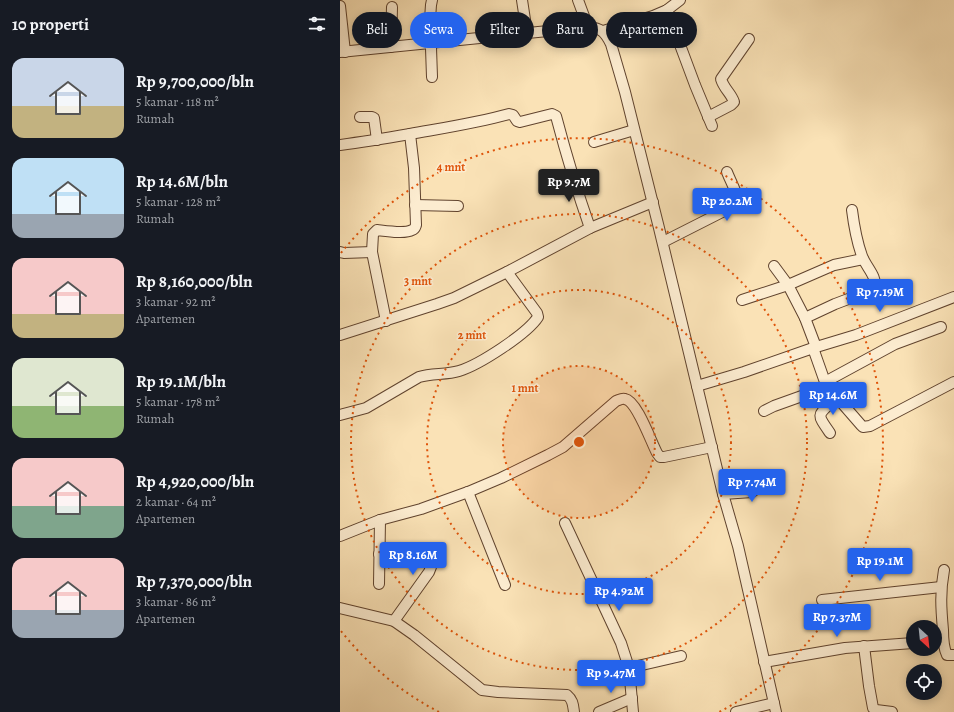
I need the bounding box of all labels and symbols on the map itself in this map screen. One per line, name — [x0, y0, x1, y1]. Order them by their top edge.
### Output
text: 4 mnt — [437, 159, 465, 175]
pin: Rp 9.7M — [532, 169, 606, 203]
pin: Rp 20.2M — [686, 188, 768, 222]
text: 3 mnt — [404, 273, 432, 289]
pin: Rp 7.19M — [839, 279, 921, 313]
text: 2 mnt — [458, 327, 486, 343]
text: 1 mnt — [511, 380, 539, 396]
pin: Rp 14.6M — [792, 382, 874, 416]
centre of rings — [572, 435, 586, 449]
pin: Rp 7.74M — [711, 469, 793, 503]
pin: Rp 8.16M — [372, 542, 454, 576]
pin: Rp 19.1M — [839, 548, 921, 582]
pin: Rp 4.92M — [578, 578, 660, 612]
pin: Rp 7.37M — [796, 604, 878, 638]
north arrow — [906, 620, 942, 656]
pin: Rp 9.47M — [570, 660, 652, 694]

